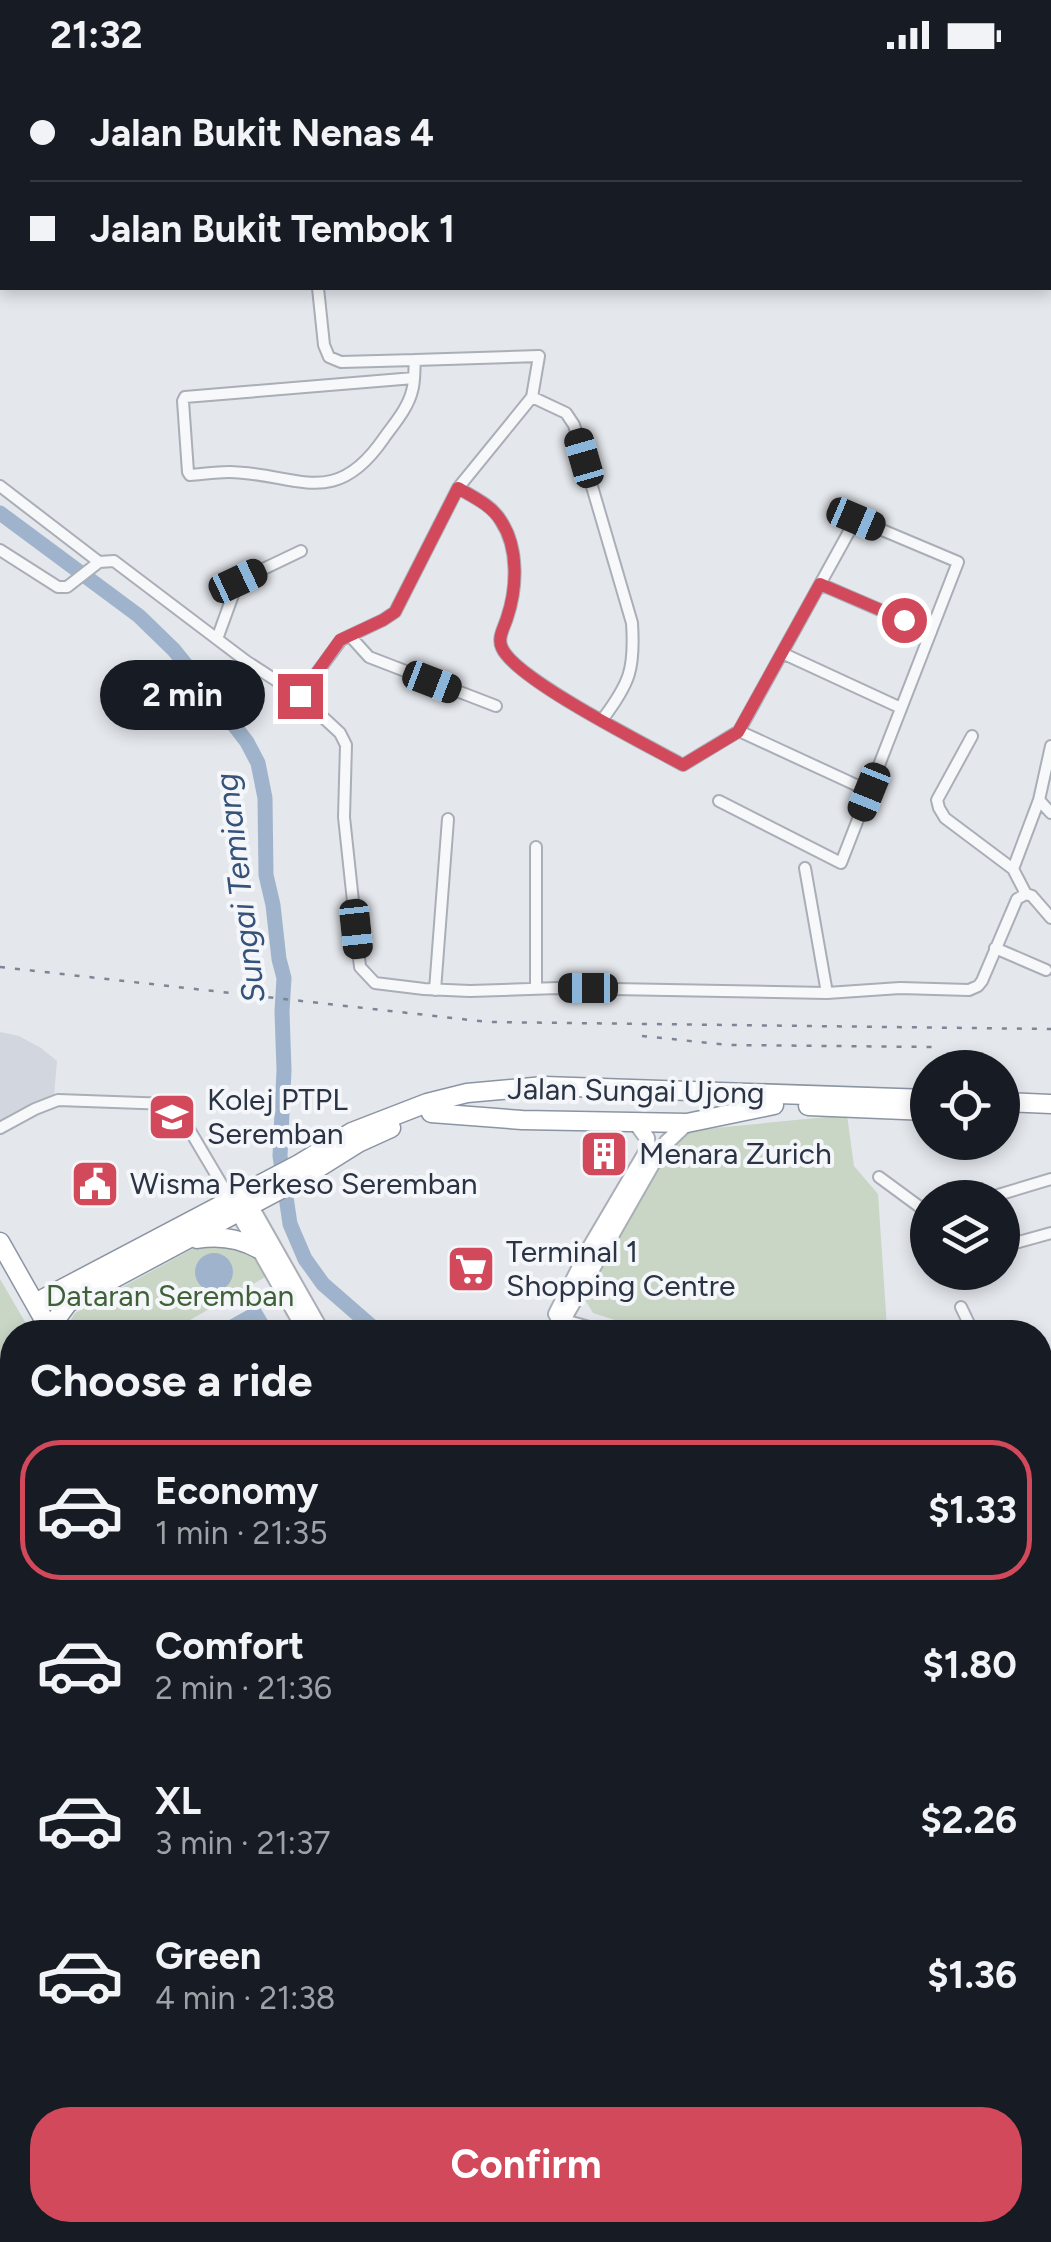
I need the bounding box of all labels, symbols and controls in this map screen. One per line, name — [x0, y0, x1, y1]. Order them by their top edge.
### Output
text: 21:32 — [50, 12, 143, 58]
text: Jalan Bukit Nenas 4 — [90, 110, 434, 156]
text: Jalan Bukit Tembok 1 — [90, 206, 455, 252]
car — [561, 425, 607, 491]
car — [823, 493, 889, 545]
car — [204, 555, 272, 607]
route start — [882, 598, 927, 643]
car — [399, 657, 465, 707]
callout: 2 min — [100, 661, 265, 731]
route end — [278, 674, 323, 719]
text: 2 min — [142, 676, 223, 714]
car — [844, 759, 894, 825]
water label: Sungai Temiang — [207, 771, 273, 1005]
car — [338, 898, 374, 960]
car — [558, 973, 618, 1003]
map controls — [910, 1050, 1020, 1290]
button: locate — [910, 1050, 1020, 1160]
street label: Jalan Sungai Ujong — [507, 1070, 765, 1111]
place label: Kolej PTPL Seremban — [207, 1081, 348, 1152]
school or university icon: Kolej PTPL Seremban — [146, 1091, 198, 1143]
building icon: Menara Zurich — [578, 1128, 630, 1180]
place label: Menara Zurich — [639, 1135, 832, 1172]
public building icon: Wisma Perkeso Seremban — [69, 1158, 121, 1210]
place label: Wisma Perkeso Seremban — [130, 1165, 477, 1202]
button: layers — [910, 1180, 1020, 1290]
place label: Terminal 1 Shopping Centre — [506, 1233, 735, 1304]
supermarket icon: Terminal 1 Shopping Centre — [445, 1243, 497, 1295]
park label: Dataran Seremban — [46, 1277, 294, 1314]
text: Choose a ride — [30, 1353, 312, 1407]
icon: car — [35, 1465, 125, 1555]
text: Economy — [155, 1468, 318, 1514]
text: $1.33 — [928, 1487, 1017, 1533]
text: 1 min · 21:35 — [155, 1514, 328, 1552]
icon: car — [35, 1620, 125, 1710]
text: Comfort — [155, 1623, 304, 1669]
text: $1.80 — [923, 1642, 1017, 1688]
text: 2 min · 21:36 — [155, 1669, 332, 1707]
icon: car — [35, 1775, 125, 1865]
text: XL — [155, 1778, 201, 1824]
text: $2.26 — [920, 1797, 1017, 1843]
text: 3 min · 21:37 — [155, 1824, 331, 1862]
icon: car — [35, 1930, 125, 2020]
text: Green — [155, 1933, 261, 1979]
text: $1.36 — [927, 1952, 1017, 1998]
text: 4 min · 21:38 — [155, 1979, 335, 2017]
button: Confirm — [30, 2107, 1022, 2222]

